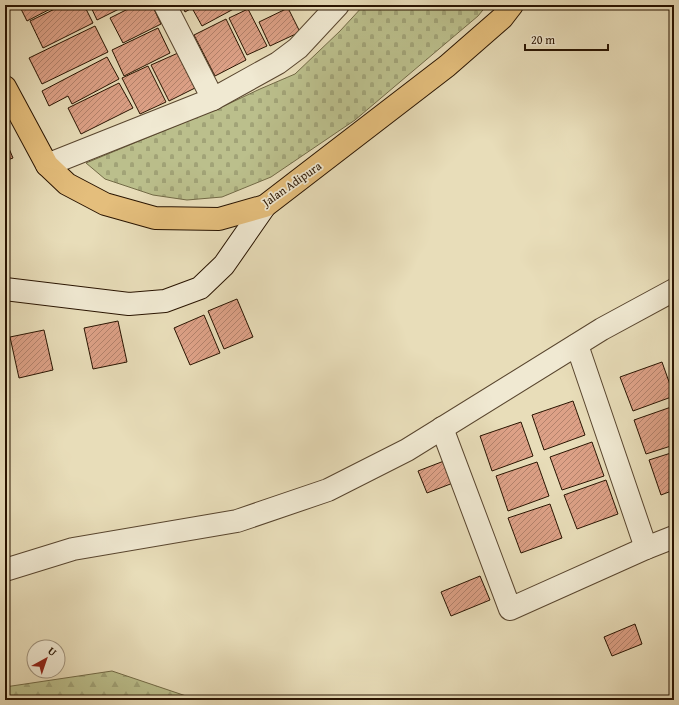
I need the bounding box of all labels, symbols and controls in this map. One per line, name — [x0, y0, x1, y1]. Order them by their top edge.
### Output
scale bar — [525, 26, 608, 52]
text: 20 m — [531, 31, 555, 48]
street label: Jalan Adipura — [257, 157, 325, 211]
north arrow — [26, 639, 66, 679]
text: U — [44, 643, 61, 660]

